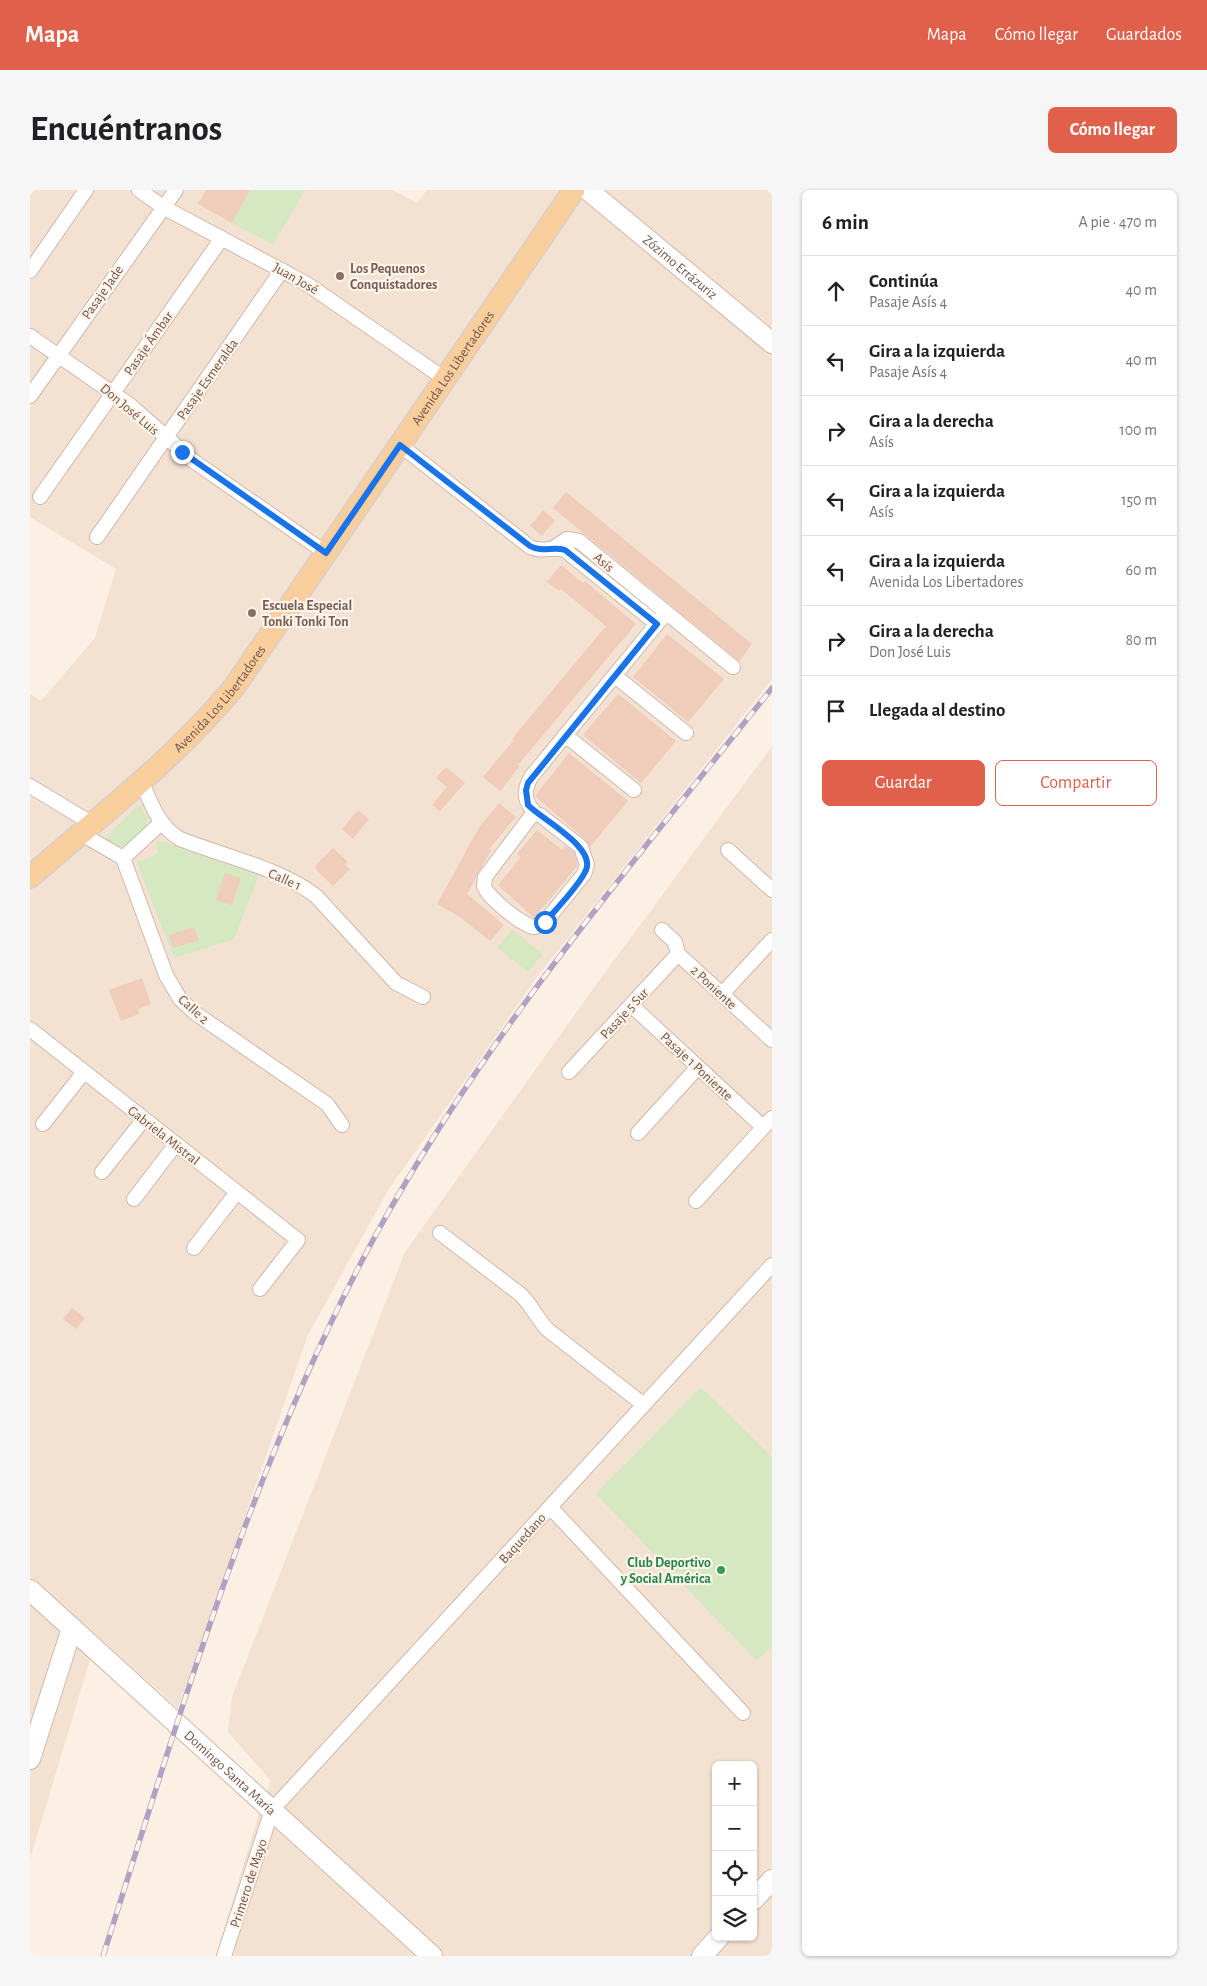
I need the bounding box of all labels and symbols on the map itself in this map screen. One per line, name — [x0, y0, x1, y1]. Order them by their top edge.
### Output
street label: Zózimo Errázuriz — [640, 233, 720, 302]
street label: Juan José — [270, 260, 321, 297]
place label: Los Pequenos Conquistadores — [350, 262, 437, 292]
street label: Pasaje Jade — [79, 263, 126, 322]
marker: Los Pequenos Conquistadores — [334, 270, 346, 282]
street label: Pasaje Ámbar — [119, 307, 176, 378]
street label: Avenida Los Libertadores — [409, 309, 497, 428]
street label: Pasaje Esmeralda — [175, 336, 241, 423]
street label: Don José Luis — [97, 381, 161, 438]
route end — [171, 441, 194, 464]
street label: Asís — [590, 550, 616, 575]
place label: Escuela Especial Tonki Tonki Ton — [262, 599, 352, 629]
marker: Escuela Especial Tonki Tonki Ton — [246, 607, 258, 619]
street label: Avenida Los Libertadores — [171, 643, 269, 755]
street label: Calle 1 — [266, 867, 303, 893]
route start — [534, 911, 557, 934]
street label: 2 Poniente — [688, 963, 739, 1012]
street label: Pasaje 5 Sur — [598, 985, 652, 1042]
street label: Calle 2 — [175, 993, 211, 1027]
street label: Pasaje 1 Poniente — [658, 1030, 735, 1104]
street label: Gabriela Mistral — [125, 1104, 202, 1168]
street label: Baquedano — [497, 1511, 549, 1567]
place label: Club Deportivo y Social América — [620, 1556, 711, 1586]
marker: Club Deportivo y Social América — [715, 1564, 727, 1576]
street label: Domingo Santa María — [181, 1728, 279, 1819]
street label: Primero de Mayo — [228, 1837, 270, 1929]

